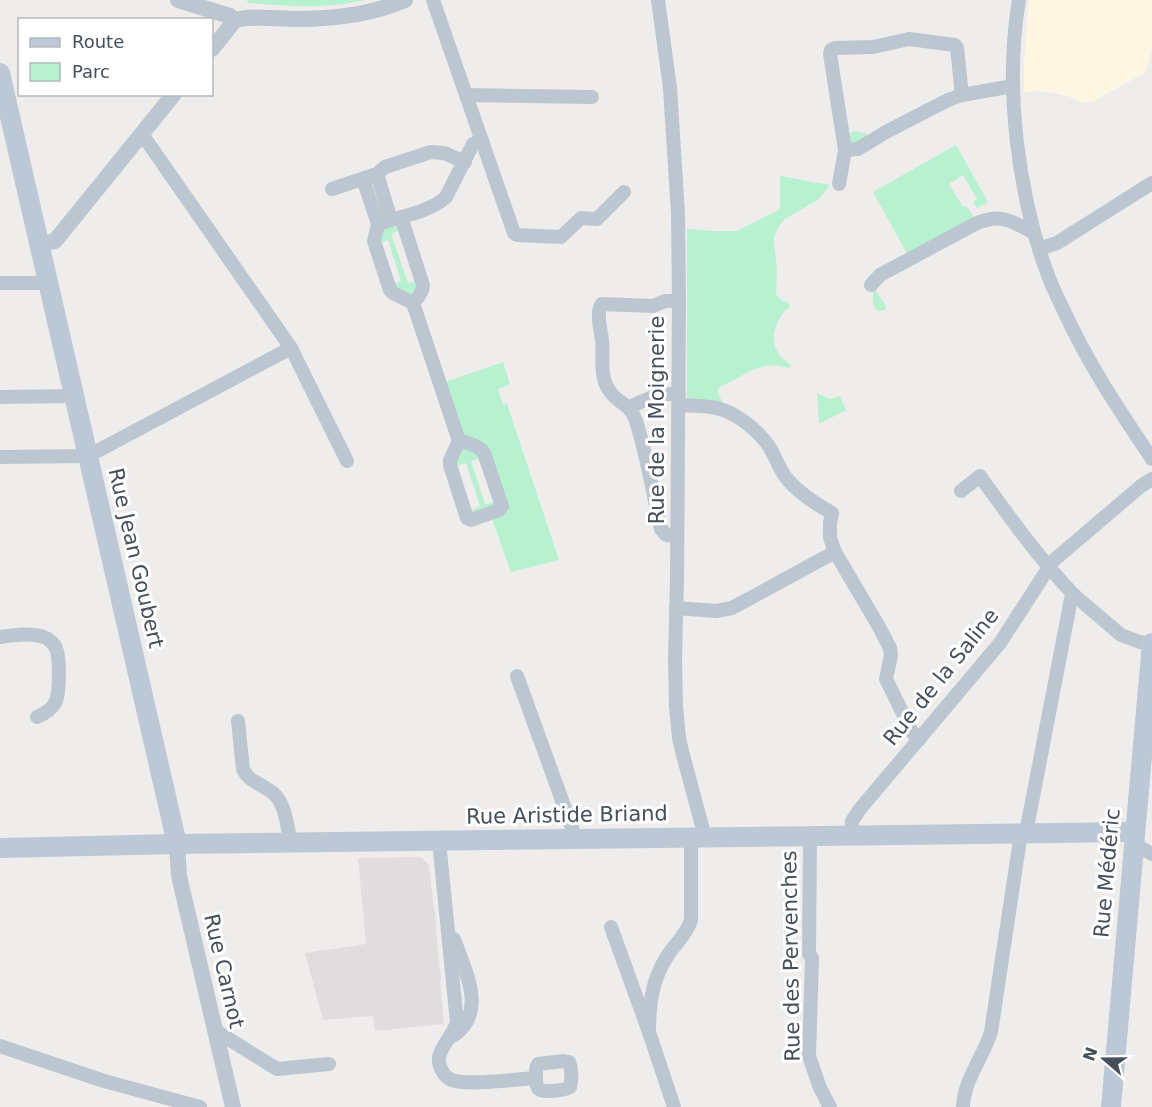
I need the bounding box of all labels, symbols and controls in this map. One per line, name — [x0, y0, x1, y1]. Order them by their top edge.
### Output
legend — [18, 18, 213, 96]
text: Route — [72, 31, 124, 52]
text: Parc — [72, 61, 110, 82]
street label: Rue de la Moignerie — [645, 316, 669, 524]
street label: Rue Jean Goubert — [104, 466, 168, 650]
street label: Rue de la Saline — [879, 604, 1003, 750]
street label: Rue Aristide Briand — [466, 801, 668, 829]
street label: Rue Médéric — [1089, 807, 1125, 939]
street label: Rue des Pervenches — [777, 850, 805, 1062]
street label: Rue Carnot — [199, 911, 249, 1031]
north arrow — [1074, 1029, 1134, 1089]
text: N — [1079, 1044, 1102, 1064]

